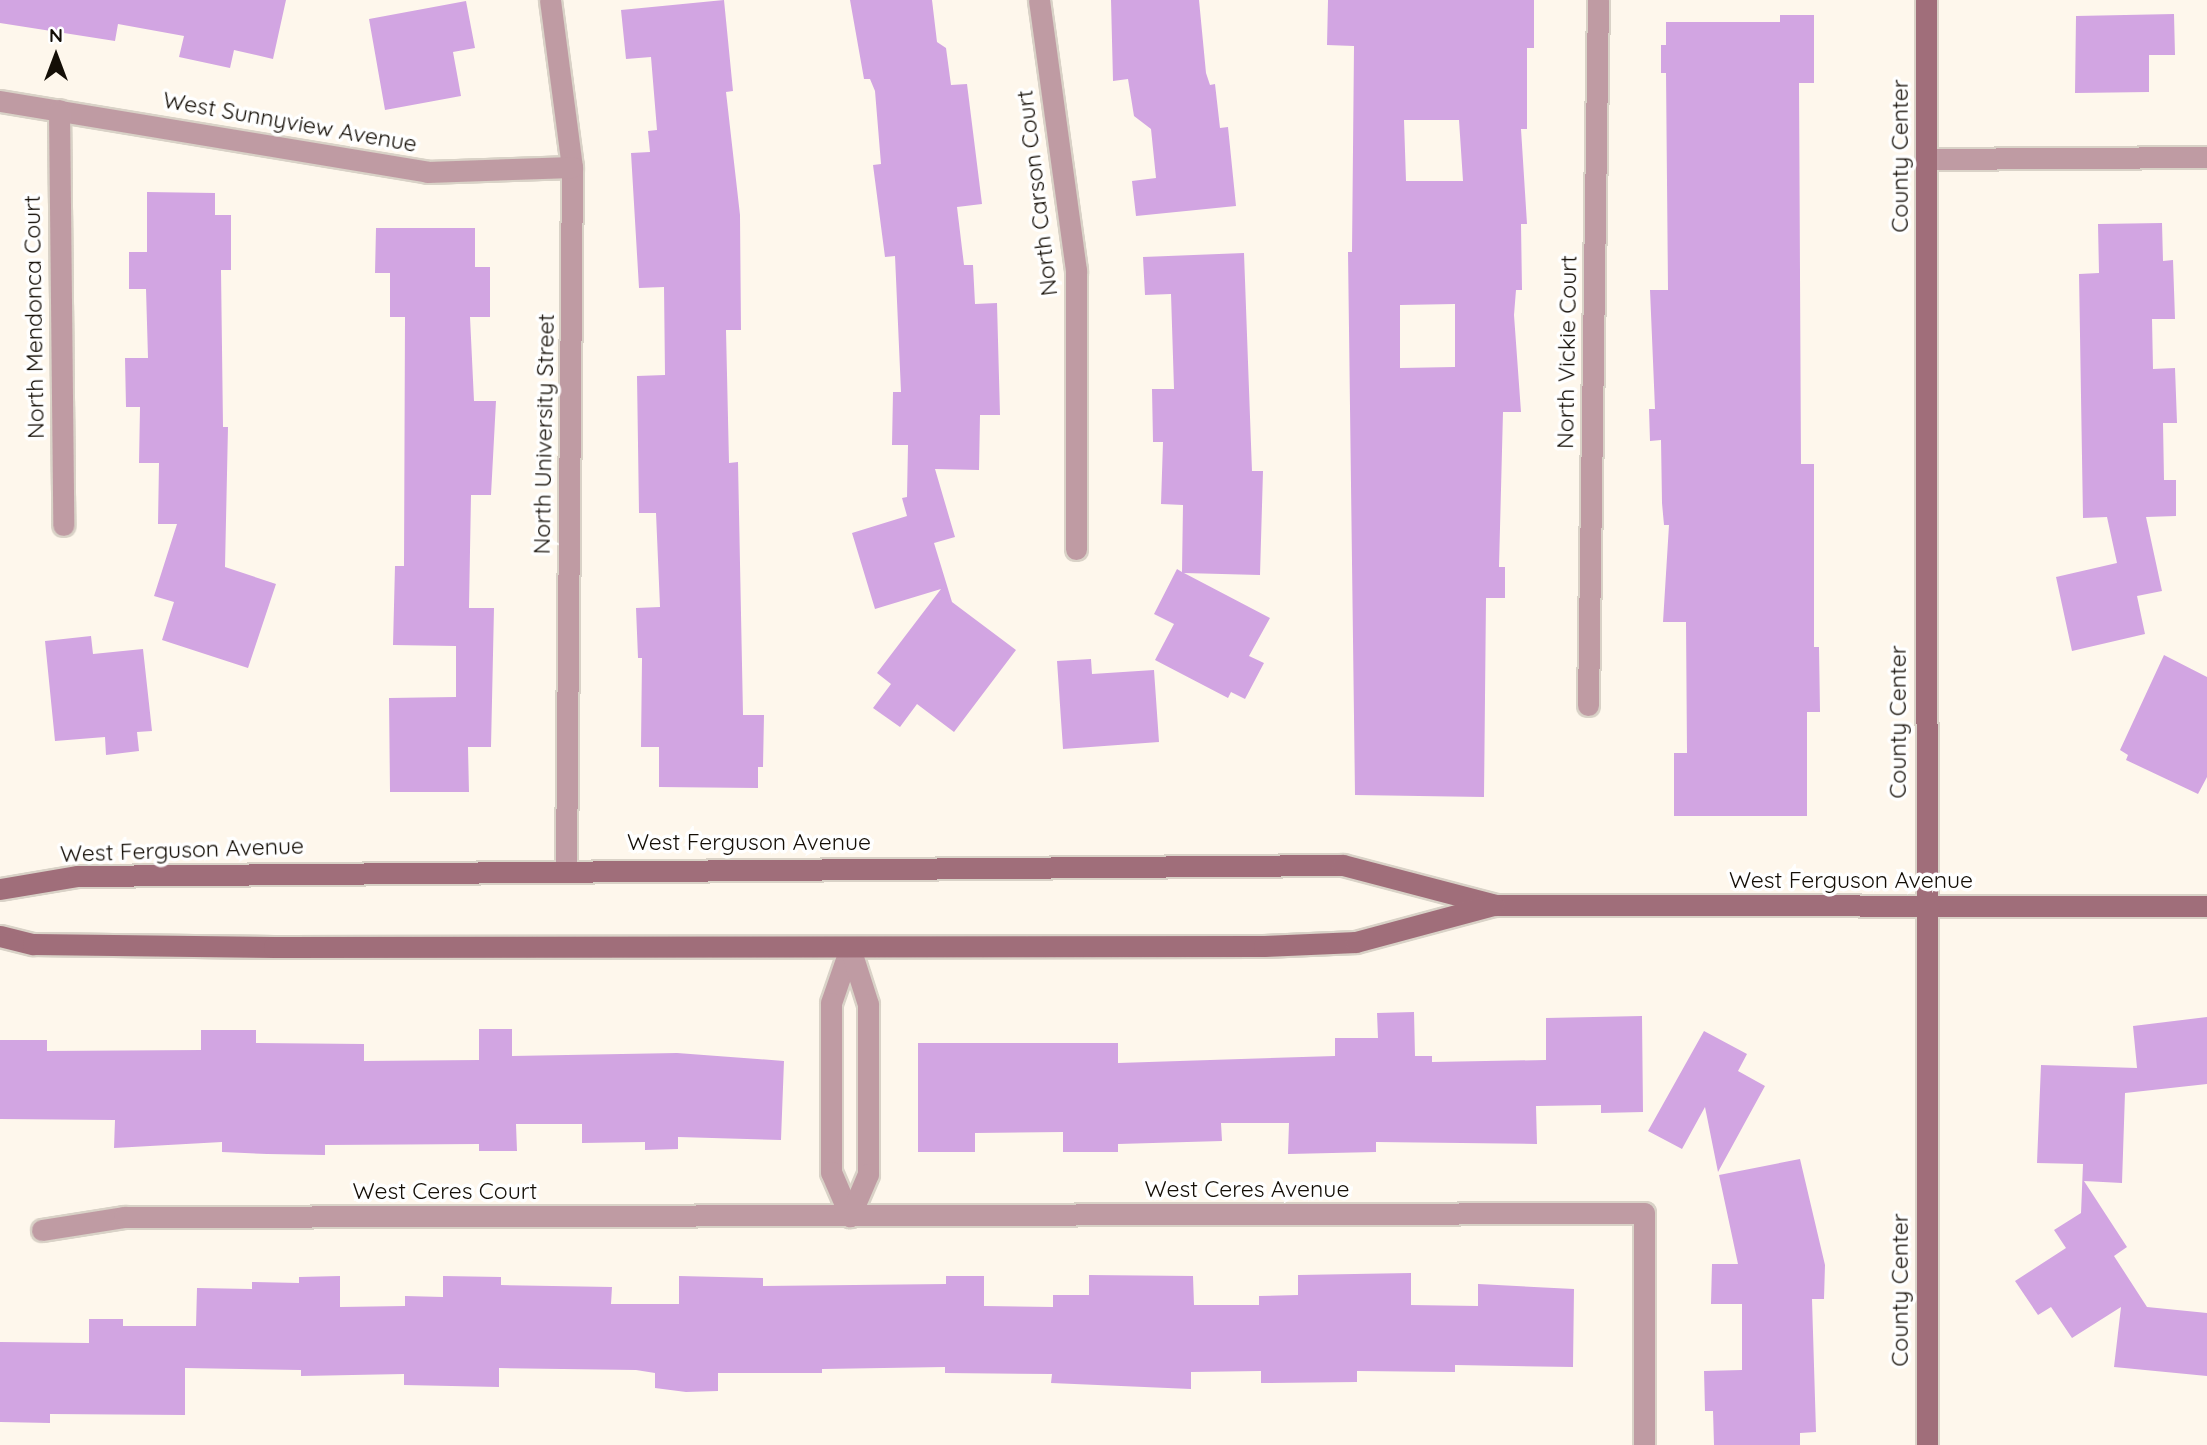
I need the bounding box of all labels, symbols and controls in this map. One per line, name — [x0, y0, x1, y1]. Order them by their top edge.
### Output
north arrow — [21, 21, 91, 91]
text: N — [49, 23, 63, 47]
street label: County Center — [1886, 79, 1914, 233]
street label: West Sunnyview Avenue — [161, 86, 419, 158]
street label: North Carson Court — [1011, 88, 1063, 298]
street label: North Mendonca Court — [18, 195, 50, 439]
street label: North Vickie Court — [1552, 255, 1582, 449]
street label: North University Street — [528, 313, 560, 555]
street label: County Center — [1884, 645, 1912, 799]
street label: West Ferguson Avenue — [627, 828, 871, 856]
street label: West Ferguson Avenue — [60, 832, 304, 868]
street label: West Ferguson Avenue — [1729, 866, 1973, 894]
street label: West Ceres Avenue — [1145, 1175, 1349, 1203]
street label: West Ceres Court — [353, 1177, 537, 1205]
street label: County Center — [1886, 1213, 1914, 1367]

